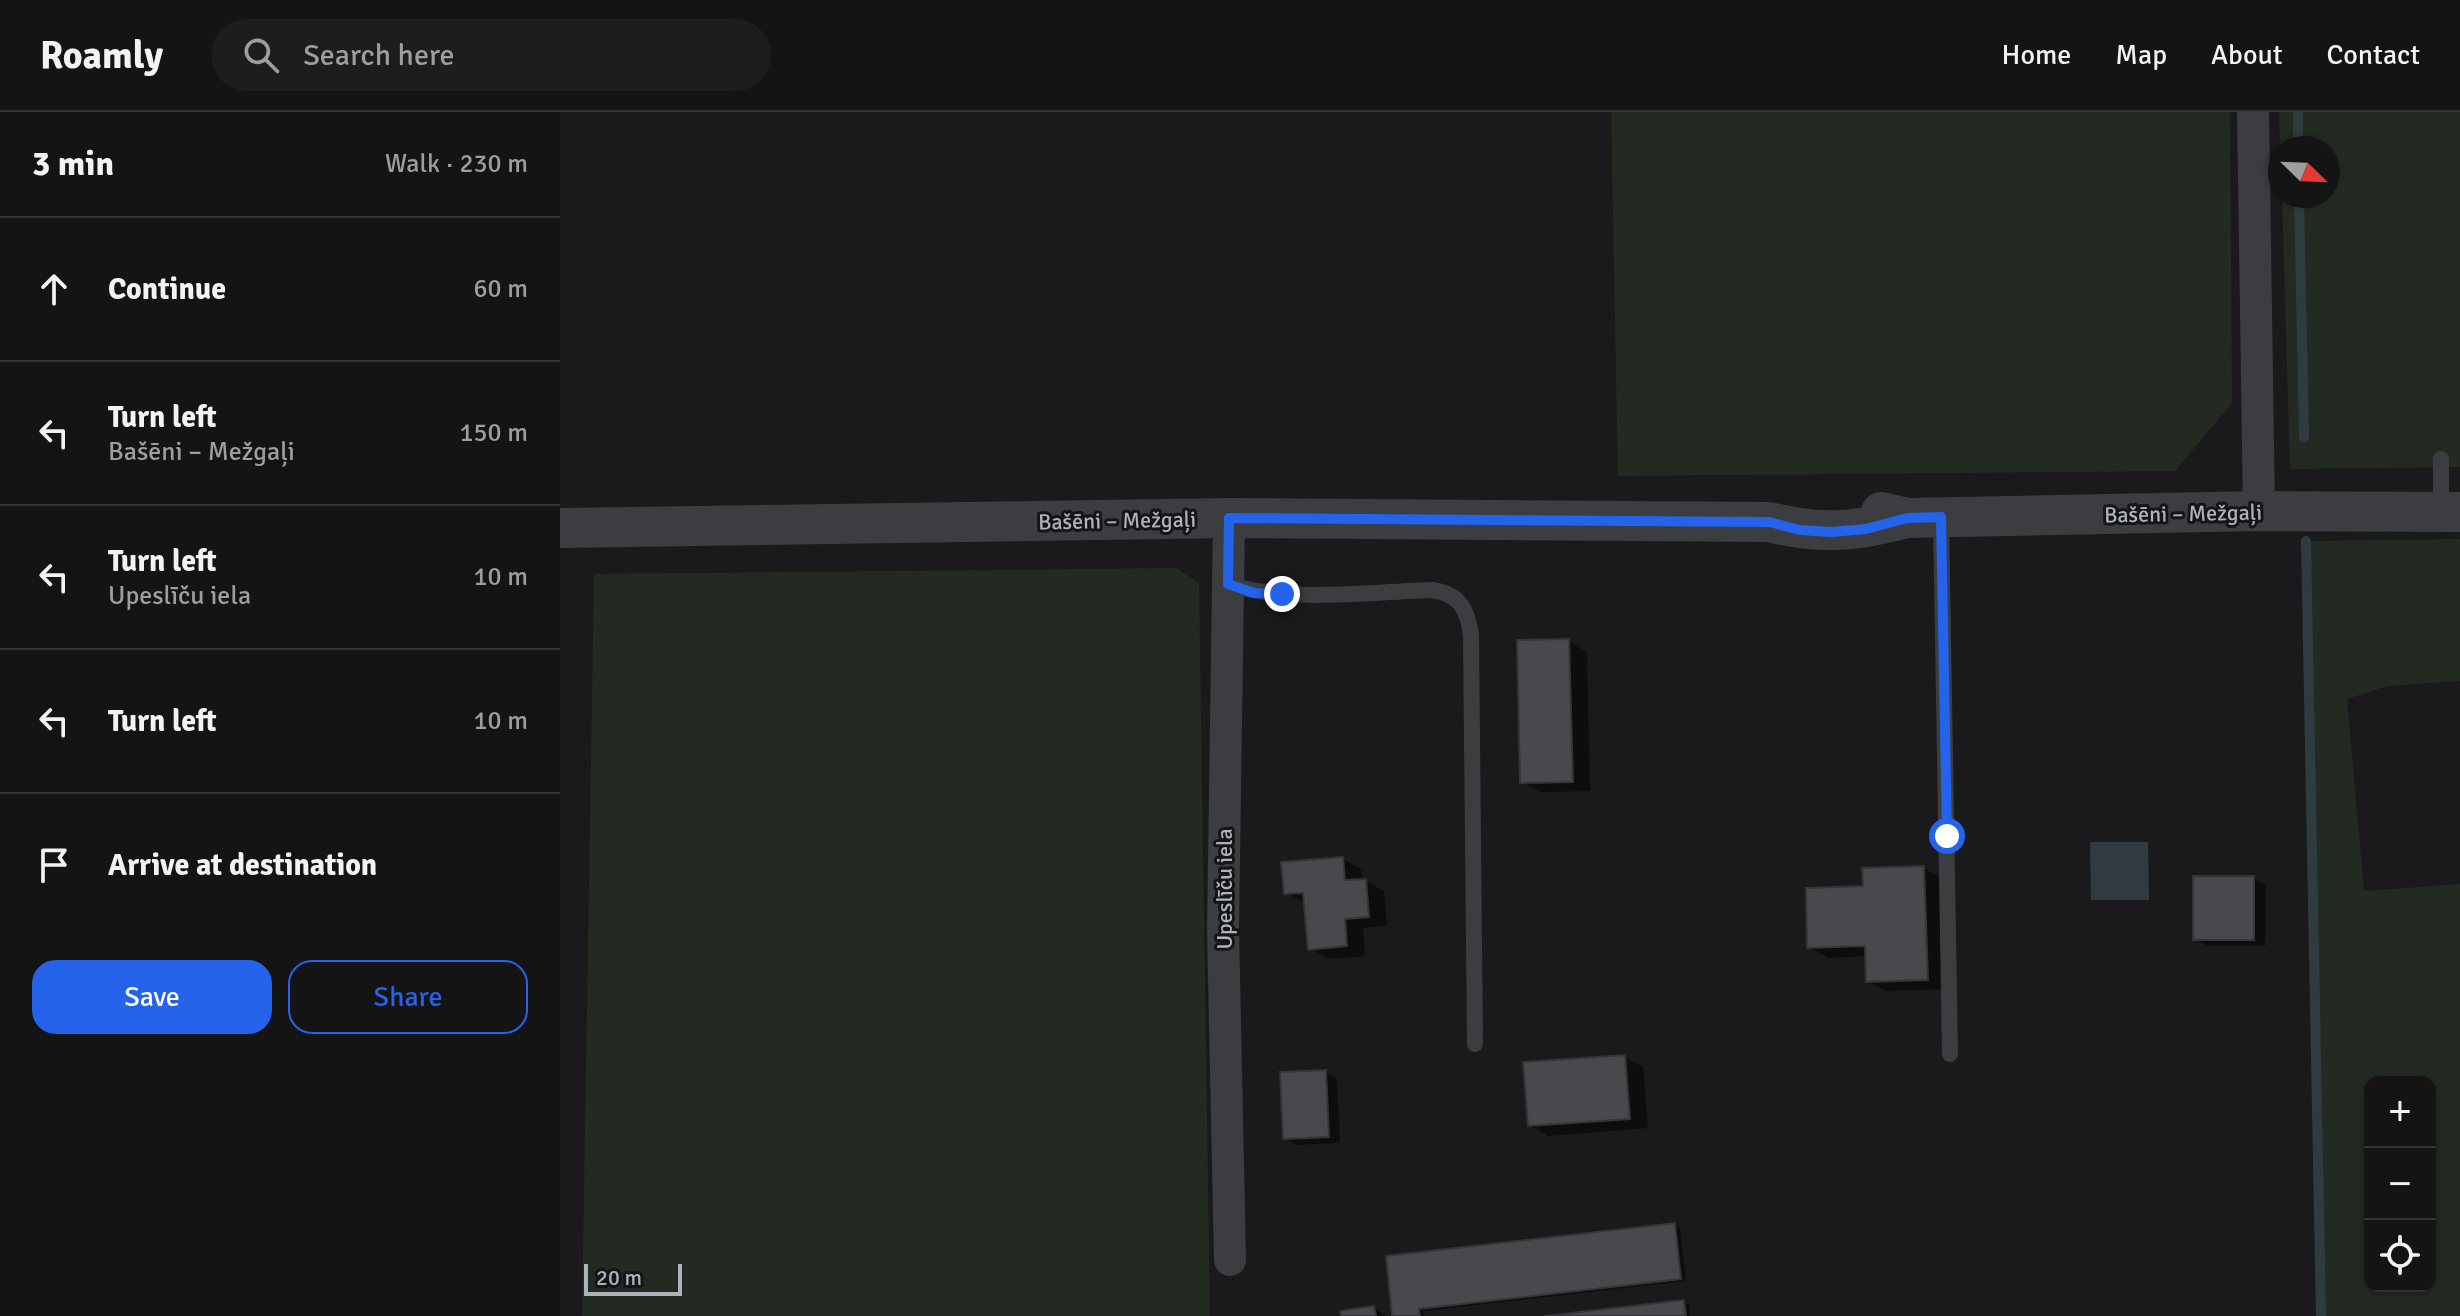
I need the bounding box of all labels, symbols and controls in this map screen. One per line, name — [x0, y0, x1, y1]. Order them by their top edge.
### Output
search box — [211, 19, 771, 91]
text: Roamly — [40, 32, 163, 79]
icon: search — [239, 33, 283, 77]
text: Search here — [303, 37, 454, 74]
text: Home — [2002, 38, 2071, 72]
text: Map — [2115, 38, 2167, 72]
text: About — [2211, 38, 2283, 72]
text: Contact — [2327, 38, 2420, 72]
north arrow — [2268, 136, 2340, 208]
text: 3 min — [32, 143, 114, 185]
text: Walk · 230 m — [385, 148, 528, 180]
icon: ahead — [32, 267, 76, 311]
text: Continue — [108, 271, 226, 308]
text: 60 m — [473, 273, 528, 305]
text: Turn left — [108, 399, 217, 436]
icon: left — [32, 411, 76, 455]
text: 150 m — [459, 417, 528, 449]
text: Bašēni – Mežgaļi — [108, 436, 295, 468]
street label: Bašēni – Mežgaļi — [2104, 499, 2262, 528]
street label: Bašēni – Mežgaļi — [1038, 506, 1196, 535]
text: Turn left — [108, 543, 217, 580]
icon: left — [32, 555, 76, 599]
text: 10 m — [473, 561, 528, 593]
route end — [1264, 576, 1300, 612]
text: Upeslīču iela — [108, 580, 251, 612]
icon: left — [32, 699, 76, 743]
text: Turn left — [108, 703, 217, 740]
text: 10 m — [473, 705, 528, 737]
route start — [1929, 818, 1965, 854]
street label: Upeslīču iela — [1211, 828, 1238, 950]
icon: arrive — [32, 843, 76, 887]
text: Arrive at destination — [108, 847, 377, 884]
button: Save — [32, 960, 272, 1034]
button: Share — [288, 960, 528, 1034]
map controls — [2364, 1076, 2436, 1292]
button: + — [2364, 1076, 2436, 1148]
button: − — [2364, 1148, 2436, 1220]
button: locate — [2364, 1220, 2436, 1292]
scale bar — [584, 1260, 682, 1296]
text: 20 m — [596, 1264, 642, 1291]

